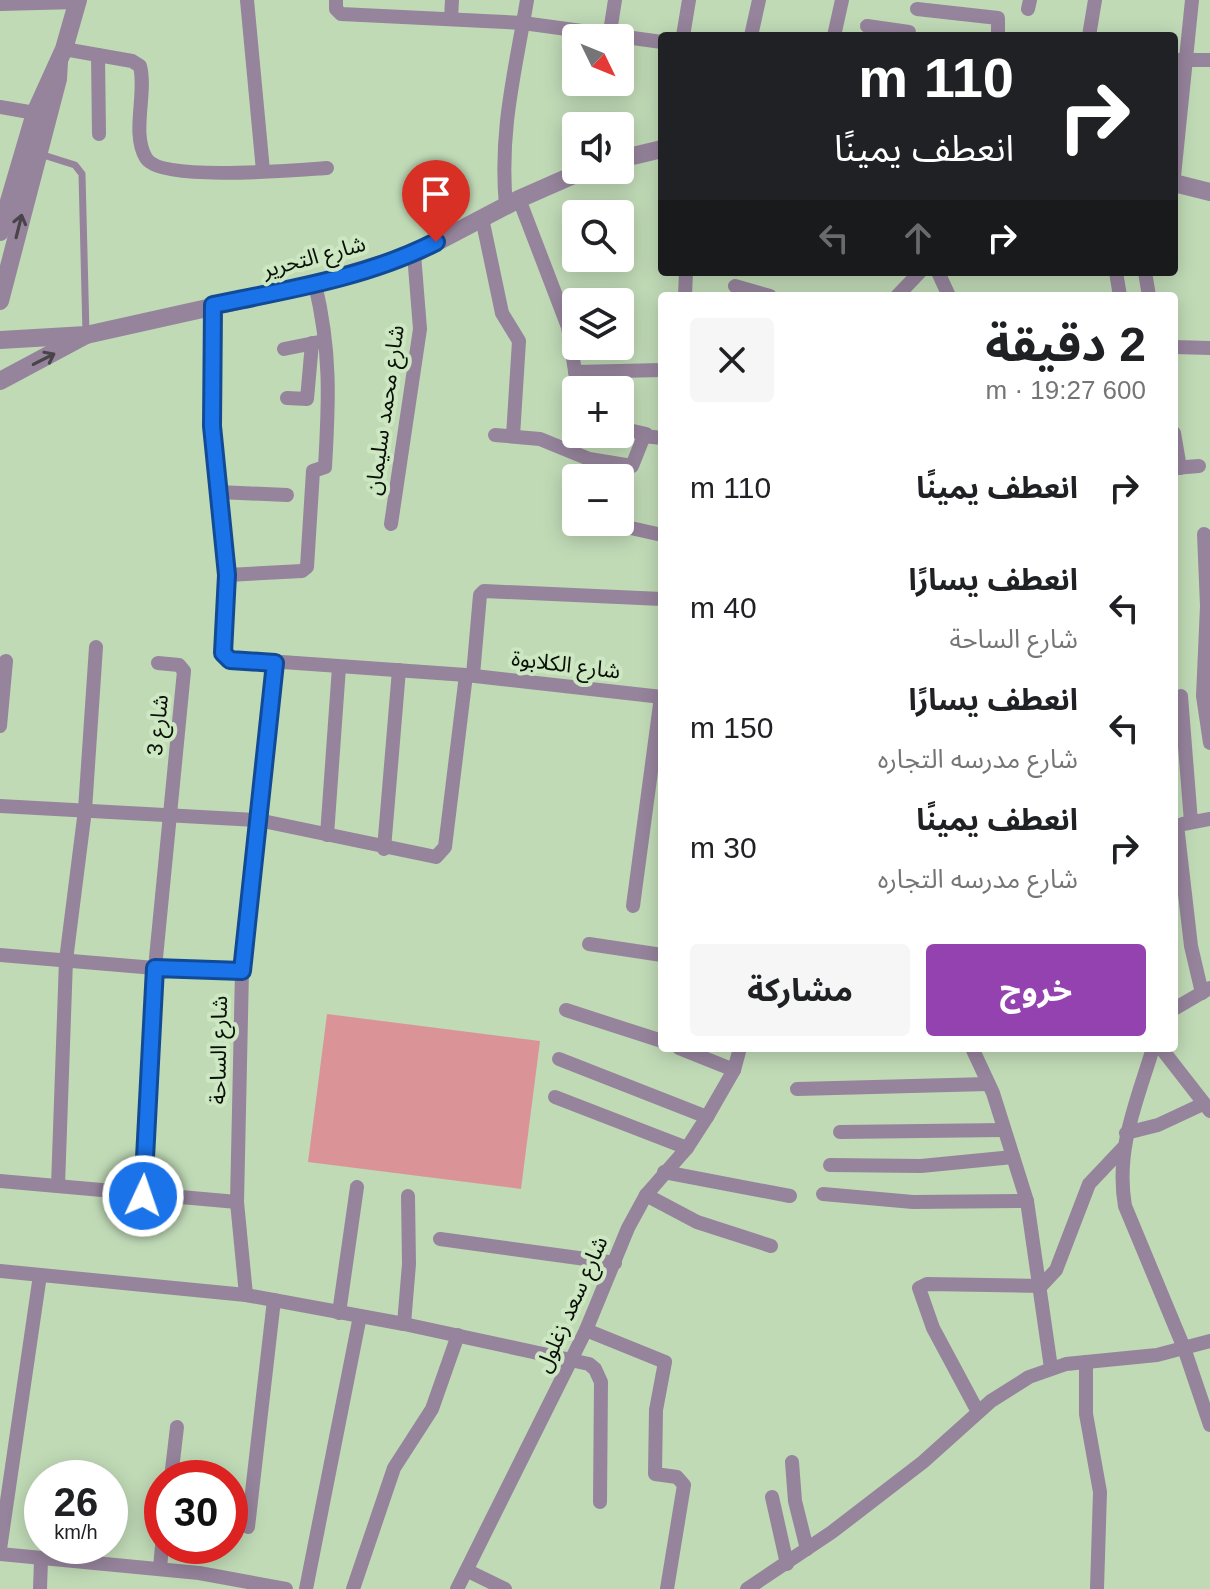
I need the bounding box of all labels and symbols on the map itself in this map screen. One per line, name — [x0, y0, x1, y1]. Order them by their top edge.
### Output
north arrow — [562, 24, 634, 96]
pin — [402, 160, 470, 242]
one-way arrow — [13, 213, 28, 239]
street label: شارع التحرير — [259, 231, 369, 286]
street label: شارع محمد سليمان — [360, 323, 413, 497]
one-way arrow — [31, 351, 55, 366]
street label: شارع الكلابوة — [510, 645, 622, 688]
street label: شارع 3 — [142, 693, 177, 757]
street label: شارع الساحة — [205, 995, 236, 1105]
position arrow — [101, 1154, 185, 1238]
street label: شارع سعد زغلول — [530, 1232, 616, 1378]
speed limit sign: 30 — [144, 1460, 248, 1564]

